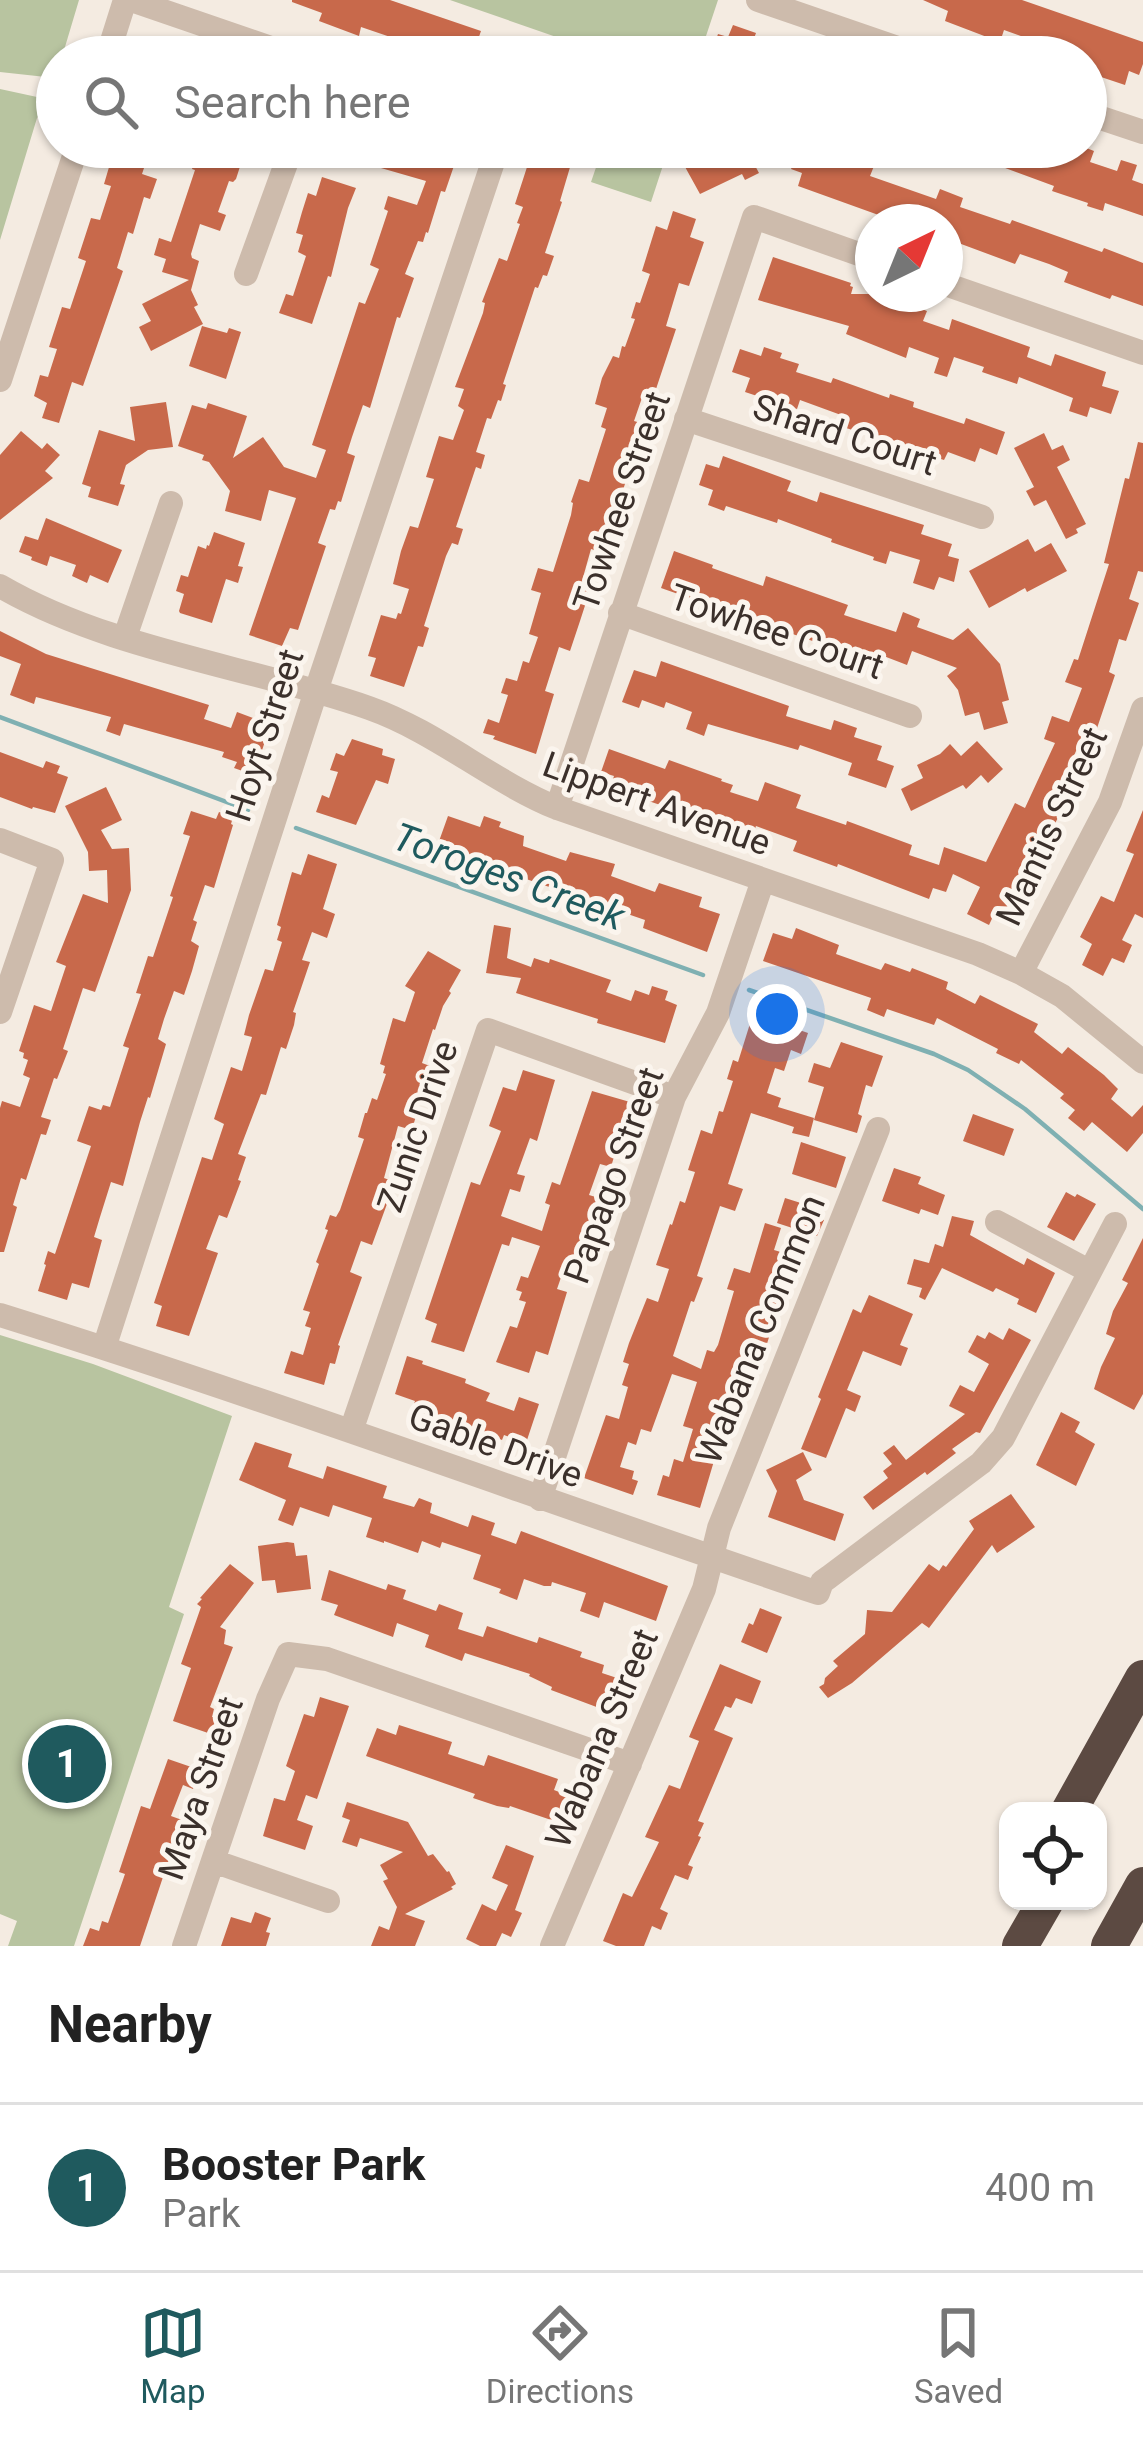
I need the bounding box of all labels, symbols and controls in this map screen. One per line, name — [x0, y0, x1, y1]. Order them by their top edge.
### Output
search box — [36, 36, 1107, 168]
icon: search — [78, 69, 144, 135]
text: Search here — [174, 76, 411, 129]
north arrow — [855, 204, 963, 312]
street label: Towhee Street — [565, 386, 679, 617]
street label: Shard Court — [748, 386, 942, 484]
street label: Towhee Court — [664, 576, 889, 688]
street label: Hoyt Street — [217, 644, 313, 827]
street label: Mantis Street — [988, 721, 1116, 932]
street label: Lippert Avenue — [537, 743, 776, 865]
water label: Toroges Creek — [387, 814, 632, 941]
your location — [747, 984, 807, 1044]
street label: Zunic Drive — [369, 1035, 467, 1217]
street label: Papago Street — [555, 1062, 672, 1289]
street label: Wabana Common — [688, 1189, 834, 1470]
street label: Gable Drive — [403, 1395, 588, 1497]
street label: Wabana Street — [537, 1622, 667, 1854]
street label: Maya Street — [150, 1691, 252, 1885]
pin: 1 — [28, 1719, 106, 1809]
map controls — [999, 1802, 1107, 1910]
button: locate — [999, 1802, 1107, 1910]
text: Nearby — [48, 1995, 212, 2054]
text: Booster Park — [162, 2138, 425, 2191]
text: 1 — [76, 2165, 98, 2211]
text: 400 m — [985, 2165, 1095, 2211]
text: Park — [162, 2191, 241, 2237]
tab: Map — [140, 2300, 206, 2411]
tab: Directions — [486, 2300, 634, 2411]
tab: Saved — [914, 2300, 1003, 2411]

